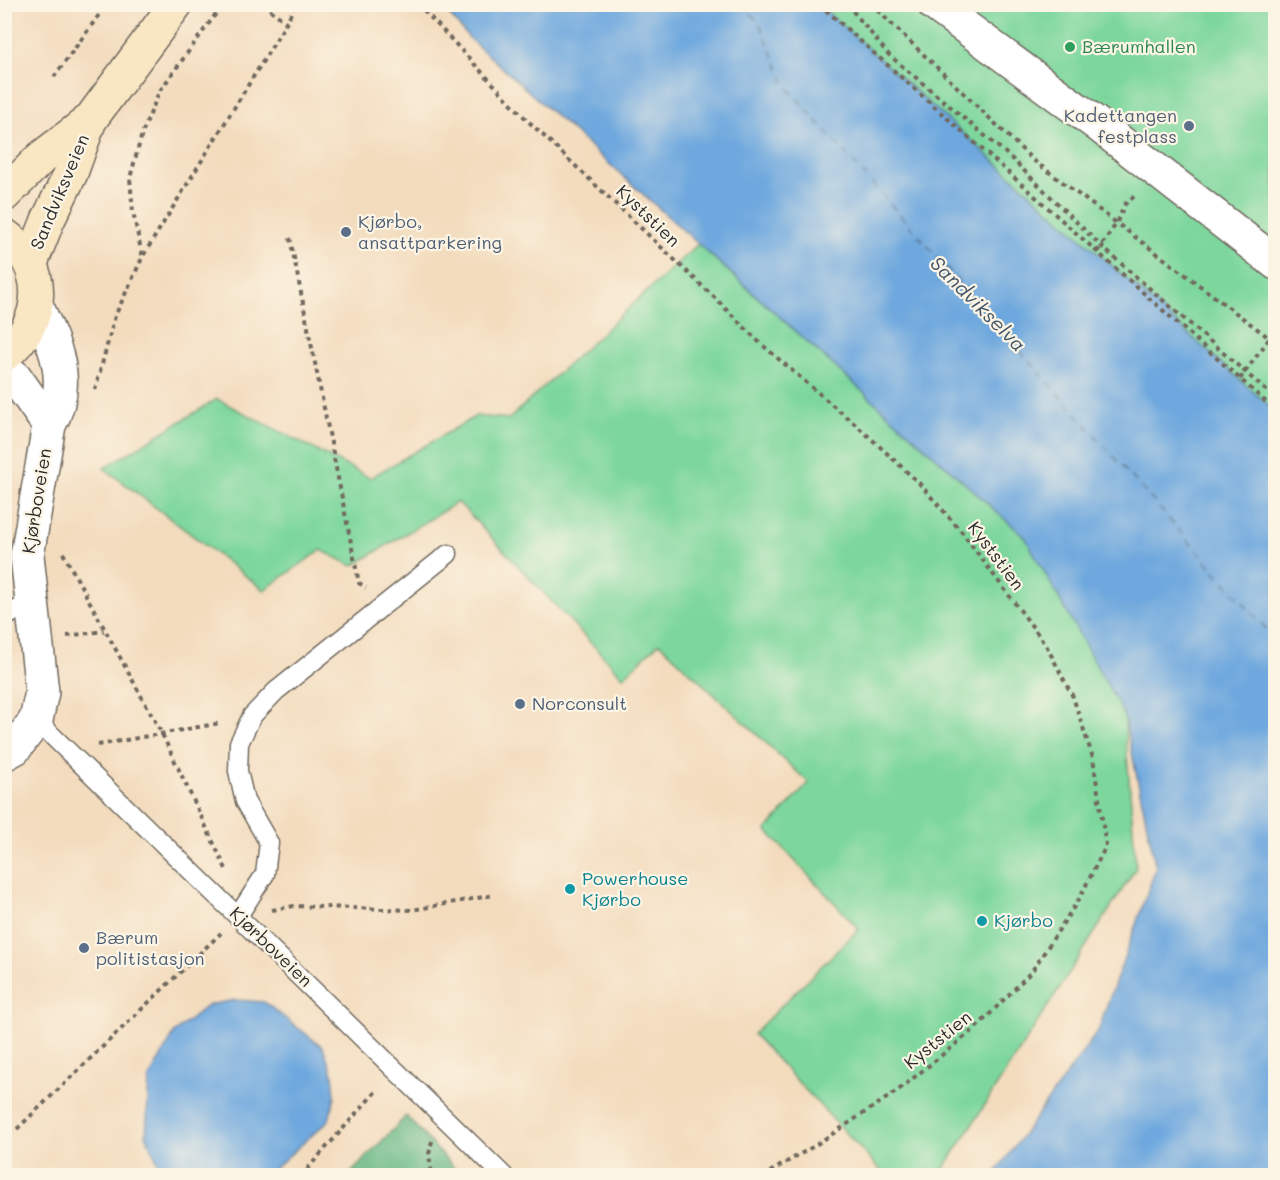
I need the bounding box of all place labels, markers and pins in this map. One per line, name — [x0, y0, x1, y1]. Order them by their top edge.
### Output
place label: Bærumhallen — [1082, 34, 1196, 58]
marker: Bærumhallen — [1063, 40, 1077, 54]
place label: Kadettangen festplass — [1064, 103, 1177, 148]
marker: Kadettangen festplass — [1182, 119, 1196, 133]
place label: Kjørbo, ansattparkering — [358, 209, 502, 254]
marker: Kjørbo, ansattparkering — [339, 225, 353, 239]
place label: Norconsult — [532, 691, 627, 715]
marker: Norconsult — [513, 697, 527, 711]
place label: Powerhouse Kjørbo — [582, 866, 688, 911]
marker: Powerhouse Kjørbo — [563, 882, 577, 896]
place label: Kjørbo — [994, 908, 1053, 932]
marker: Kjørbo — [975, 914, 989, 928]
place label: Bærum politistasjon — [96, 925, 205, 970]
marker: Bærum politistasjon — [77, 941, 91, 955]

